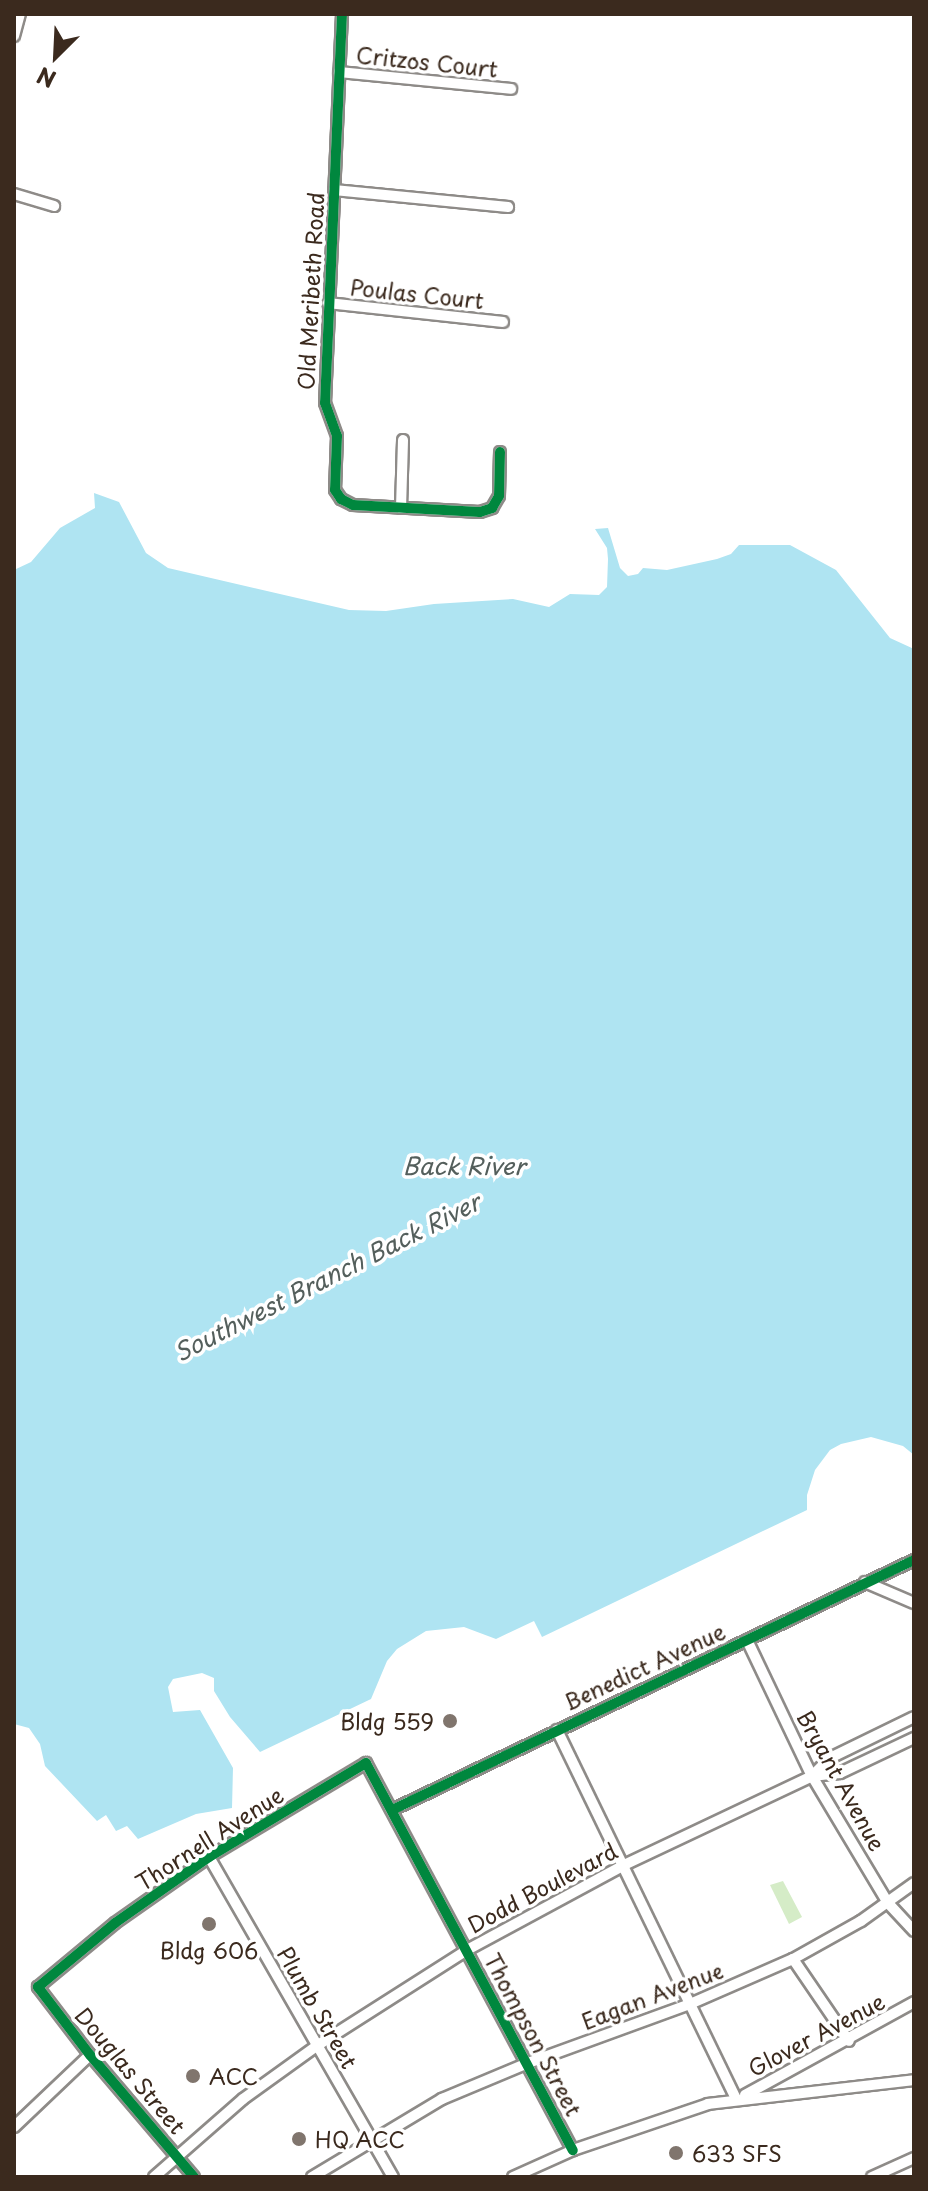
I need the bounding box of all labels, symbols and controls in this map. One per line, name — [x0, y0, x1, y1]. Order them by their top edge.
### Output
north arrow — [16, 16, 96, 96]
street label: Critzos Court — [355, 40, 499, 82]
text: N — [31, 60, 61, 97]
street label: Old Meribeth Road — [292, 191, 328, 391]
street label: Poulas Court — [348, 273, 486, 313]
water label: Back River — [402, 1152, 526, 1180]
water label: Southwest Branch Back River — [169, 1187, 485, 1367]
street label: Benedict Avenue — [560, 1617, 728, 1715]
street label: Bryant Avenue — [793, 1706, 891, 1854]
place label: Bldg 559 — [339, 1708, 434, 1734]
marker: Bldg 559 — [441, 1712, 459, 1730]
street label: Thornell Avenue — [130, 1780, 288, 1896]
street label: Dodd Boulevard — [462, 1836, 622, 1938]
marker: Bldg 606 — [200, 1915, 218, 1933]
place label: Bldg 606 — [159, 1937, 259, 1963]
street label: Plumb Street — [272, 1941, 364, 2073]
street label: Thompson Street — [480, 1948, 588, 2120]
street label: Eagan Avenue — [578, 1956, 726, 2034]
street label: Glover Avenue — [743, 1987, 889, 2081]
street label: Douglas Street — [70, 2001, 192, 2139]
place label: ACC — [209, 2063, 258, 2089]
marker: ACC — [184, 2067, 202, 2085]
place label: HQ ACC — [315, 2126, 406, 2152]
marker: HQ ACC — [290, 2130, 308, 2148]
place label: 633 SFS — [692, 2140, 783, 2166]
marker: 633 SFS — [667, 2144, 685, 2162]

